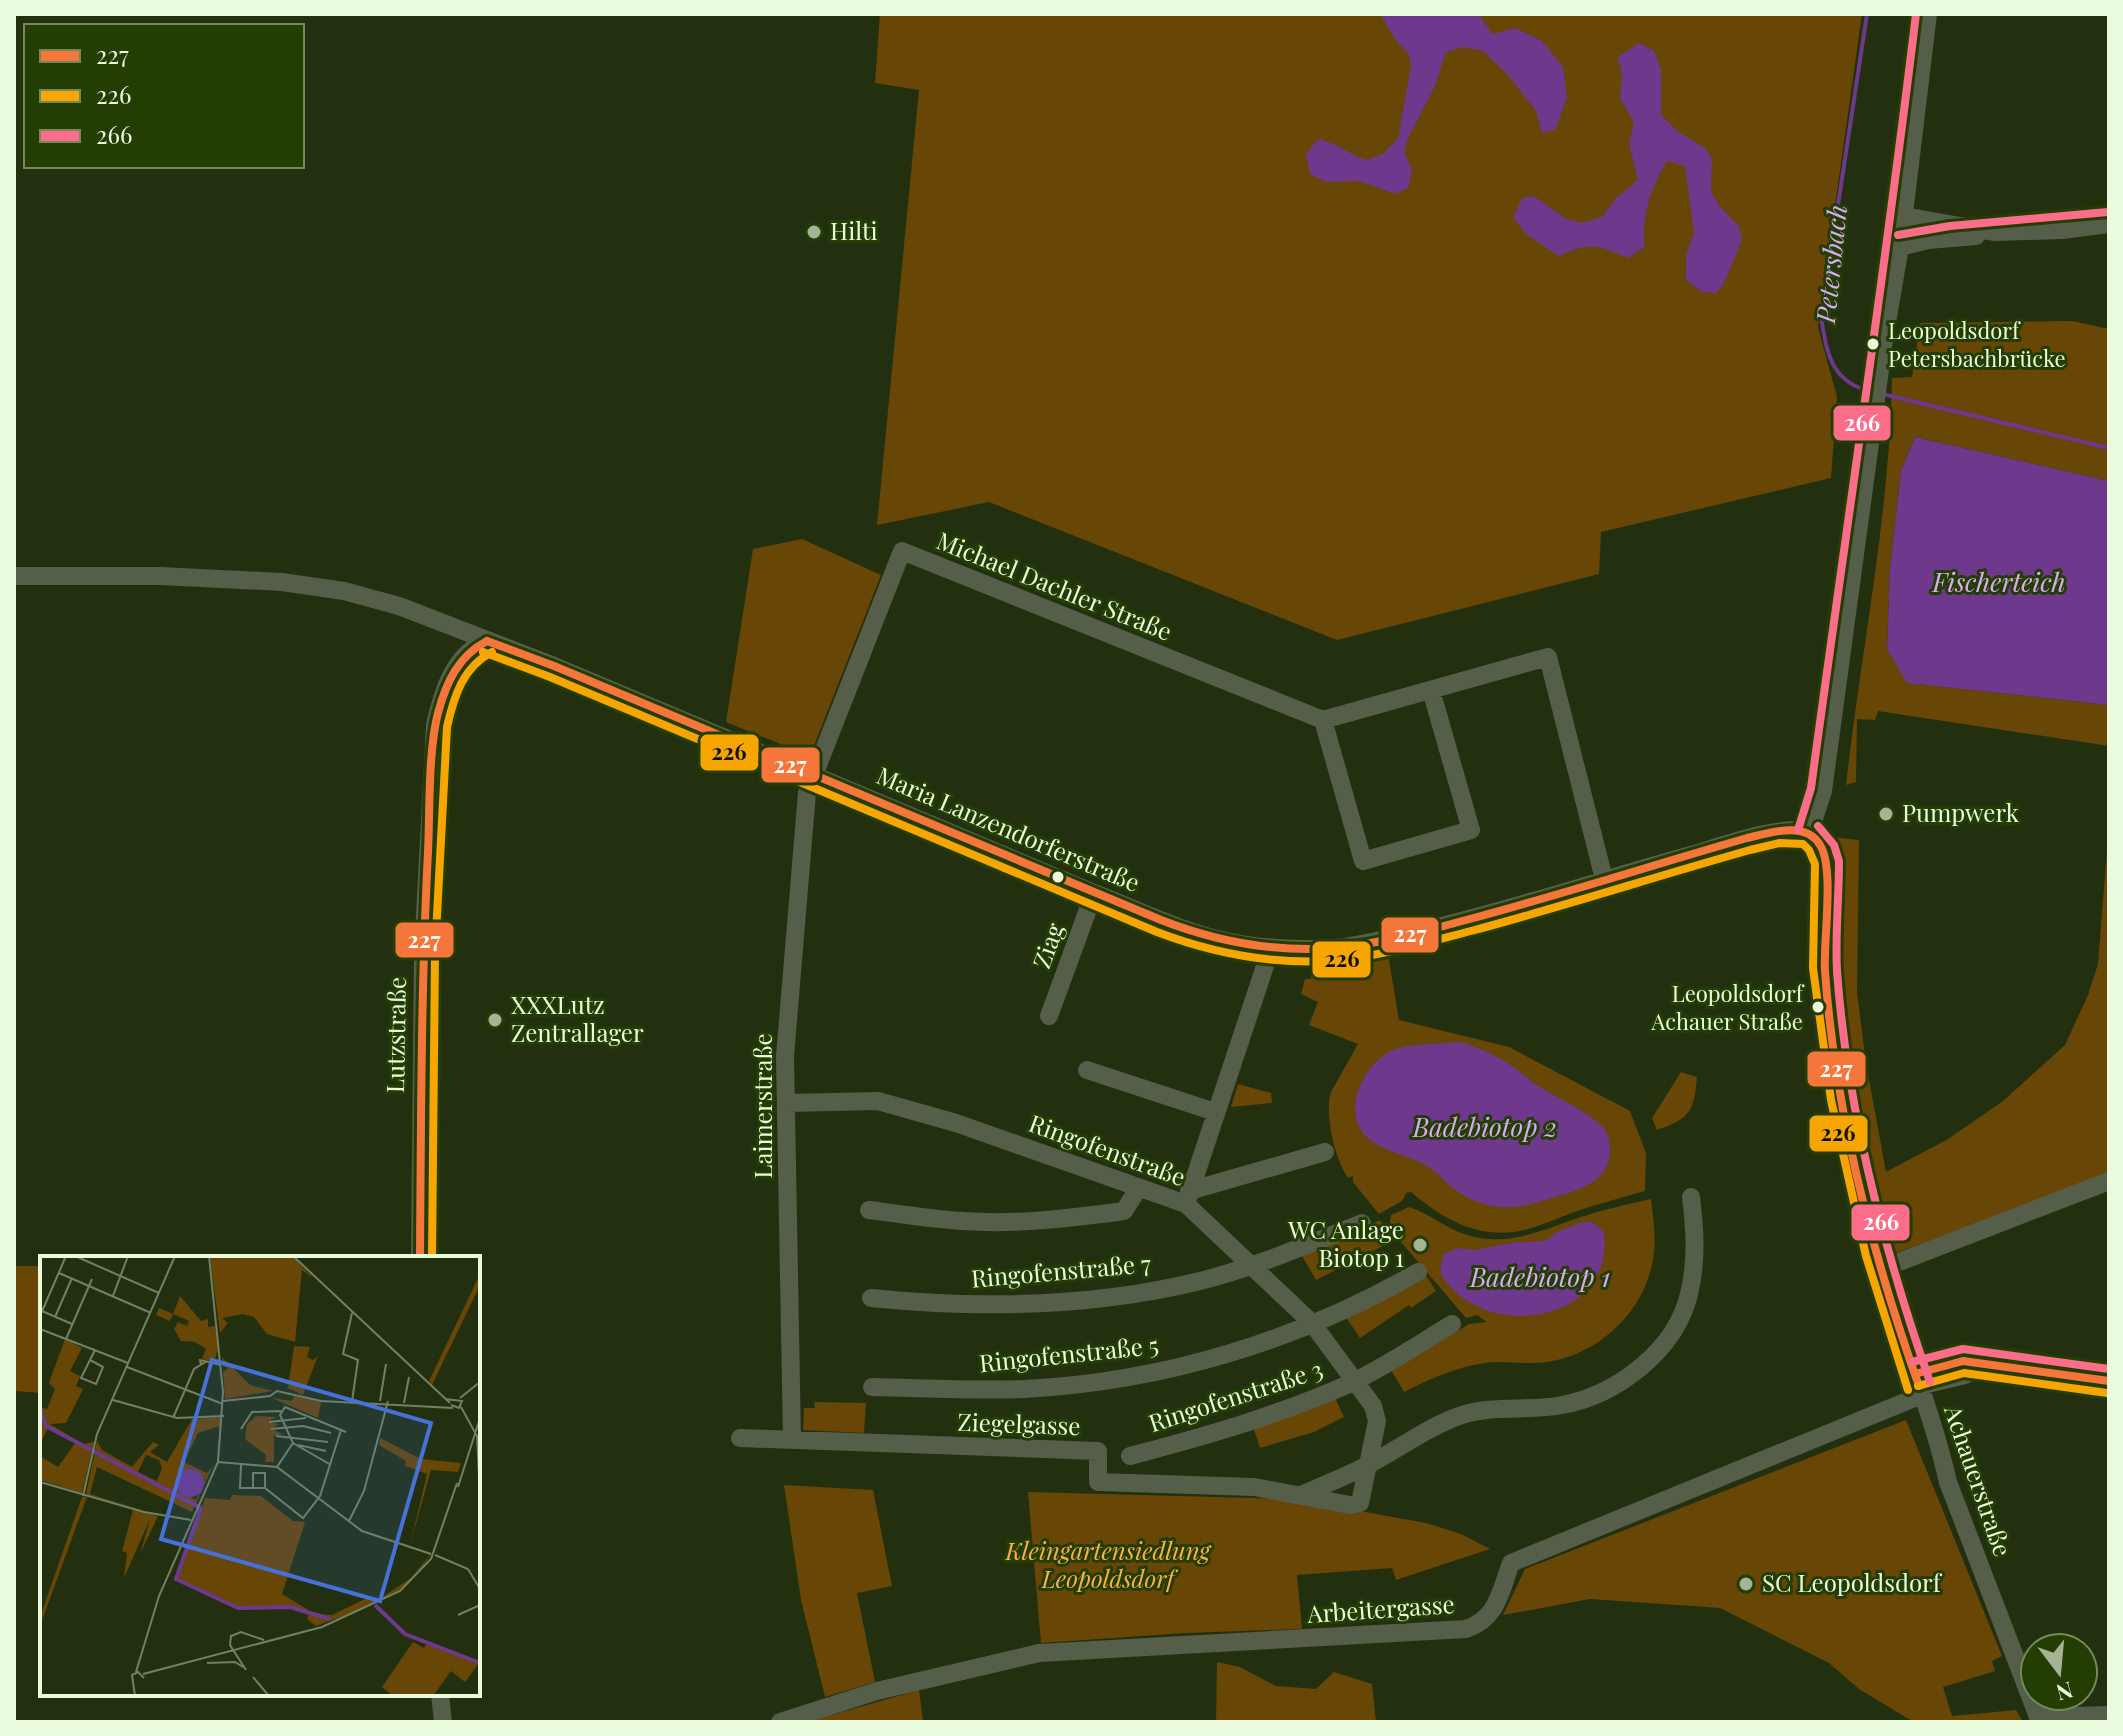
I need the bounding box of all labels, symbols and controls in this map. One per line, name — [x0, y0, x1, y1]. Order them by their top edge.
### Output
legend — [24, 24, 304, 168]
text: 227 — [96, 38, 129, 70]
text: 226 — [96, 78, 131, 110]
text: 266 — [96, 118, 132, 150]
water label: Petersbach — [1807, 203, 1854, 326]
place label: Hilti — [830, 214, 878, 246]
marker: Hilti — [805, 223, 823, 241]
place label: Leopoldsdorf Petersbachbrücke — [1888, 315, 2066, 373]
marker: Leopoldsdorf Petersbachbrücke — [1865, 336, 1881, 352]
line badge: 266 — [1832, 404, 1892, 442]
text: 266 — [1844, 407, 1880, 437]
street label: Michael Dachler Straße — [932, 523, 1177, 647]
water label: Fischerteich — [1932, 564, 2065, 599]
line badge: 226 — [699, 733, 760, 772]
text: 226 — [711, 736, 747, 766]
line badge: 227 — [760, 746, 821, 784]
text: 227 — [773, 749, 807, 779]
street label: Maria Lanzendorferstraße — [873, 758, 1145, 898]
place label: Pumpwerk — [1902, 796, 2020, 828]
marker: Pumpwerk — [1877, 805, 1895, 823]
unlabelled marker — [1050, 869, 1066, 885]
line badge: 227 — [1380, 916, 1440, 954]
street label: Ziag — [1024, 918, 1070, 972]
text: 227 — [1393, 918, 1427, 948]
line badge: 227 — [394, 921, 455, 959]
text: 227 — [407, 924, 441, 954]
line badge: 226 — [1311, 940, 1372, 979]
text: 226 — [1324, 943, 1360, 973]
street label: Lutzstraße — [378, 977, 412, 1093]
place label: Leopoldsdorf Achauer Straße — [1650, 978, 1805, 1036]
place label: XXXLutz Zentrallager — [511, 988, 644, 1048]
marker: Leopoldsdorf Achauer Straße — [1810, 999, 1826, 1015]
marker: XXXLutz Zentrallager — [486, 1011, 504, 1029]
street label: Laimerstraße — [746, 1033, 778, 1179]
line badge: 227 — [1806, 1050, 1867, 1088]
text: 227 — [1819, 1053, 1853, 1083]
street label: Ringofenstraße — [1025, 1106, 1190, 1192]
water label: Badebiotop 2 — [1412, 1109, 1557, 1144]
line badge: 226 — [1808, 1114, 1869, 1153]
text: 226 — [1820, 1117, 1856, 1147]
line badge: 266 — [1850, 1203, 1911, 1242]
text: 266 — [1863, 1206, 1899, 1236]
place label: WC Anlage Biotop 1 — [1287, 1213, 1404, 1273]
marker: WC Anlage Biotop 1 — [1411, 1236, 1429, 1254]
street label: Ringofenstraße 7 — [970, 1246, 1152, 1294]
inset map — [40, 1256, 480, 1696]
water label: Badebiotop 1 — [1469, 1259, 1610, 1294]
street label: Ringofenstraße 5 — [977, 1328, 1160, 1378]
street label: Ringofenstraße 3 — [1144, 1352, 1326, 1438]
street label: Achauerstraße — [1938, 1400, 2020, 1560]
street label: Ziegelgasse — [957, 1405, 1081, 1441]
park label: Kleingartensiedlung Leopoldsdorf — [1005, 1534, 1213, 1594]
place label: SC Leopoldsdorf — [1762, 1566, 1943, 1598]
marker: SC Leopoldsdorf — [1737, 1575, 1755, 1593]
street label: Arbeitergasse — [1305, 1587, 1455, 1629]
north arrow — [2019, 1632, 2099, 1712]
text: N — [2053, 1676, 2077, 1709]

